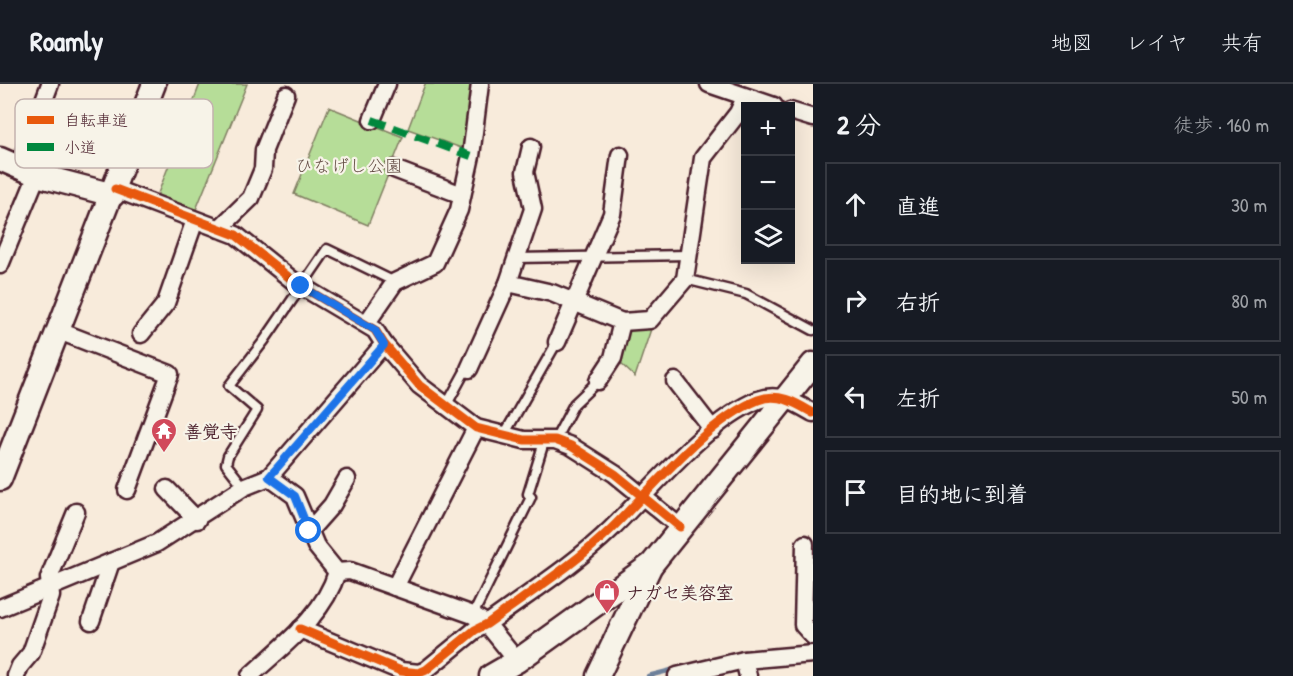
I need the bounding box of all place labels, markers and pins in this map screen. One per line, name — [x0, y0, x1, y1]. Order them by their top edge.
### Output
temple icon: 善覚寺 — [149, 416, 179, 454]
place label: 善覚寺 — [184, 419, 238, 444]
shop icon: ナガセ美容室 — [592, 577, 622, 615]
place label: ナガセ美容室 — [626, 580, 734, 605]

